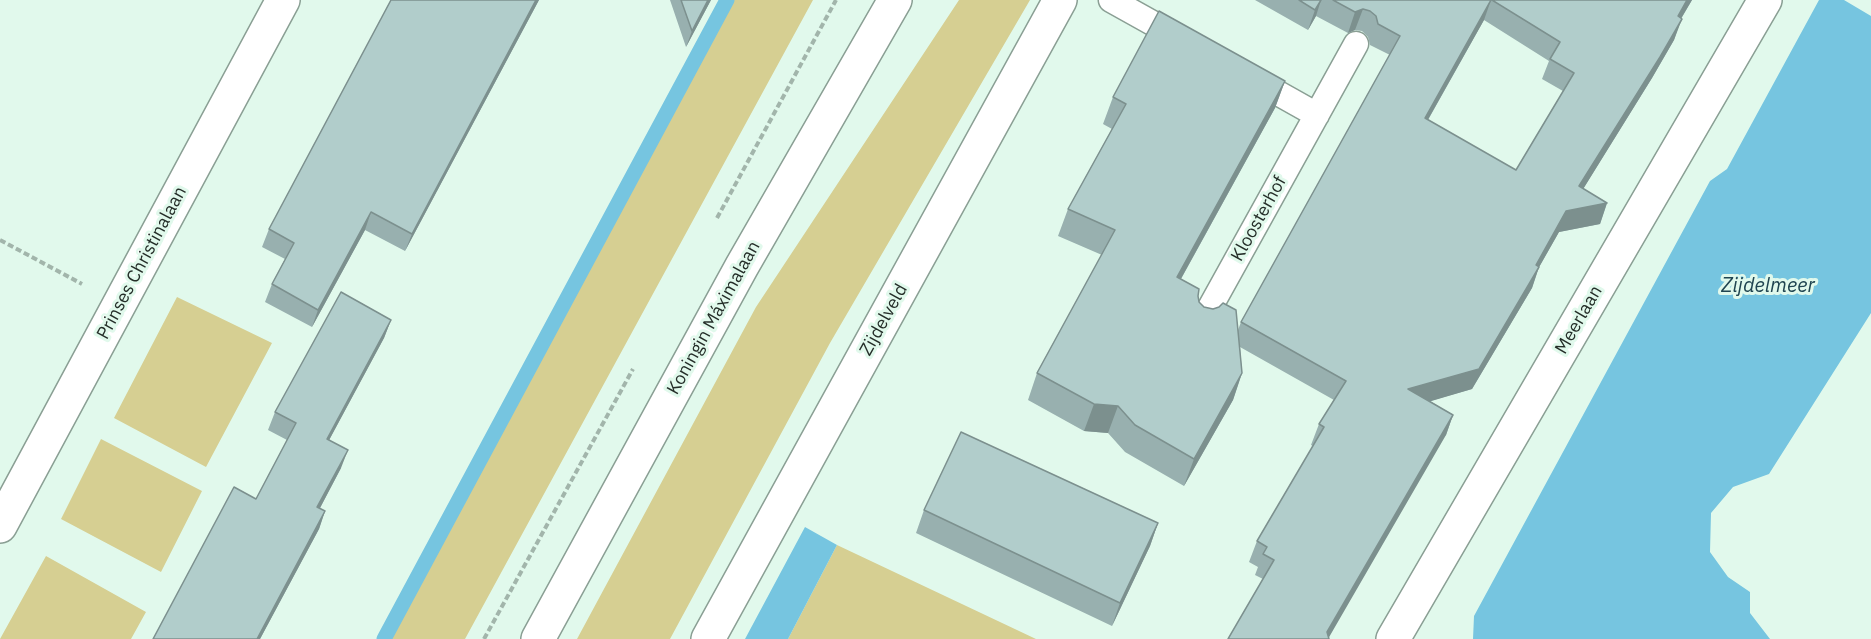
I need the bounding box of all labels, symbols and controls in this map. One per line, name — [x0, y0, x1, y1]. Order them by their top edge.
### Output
street label: Kloosterhof — [1227, 173, 1291, 265]
street label: Prinses Christinalaan — [93, 183, 191, 343]
street label: Koningin Máximalaan — [663, 238, 765, 398]
water label: Zijdelmeer — [1721, 274, 1815, 298]
street label: Zijdelveld — [856, 280, 912, 360]
street label: Meerlaan — [1551, 282, 1607, 358]

